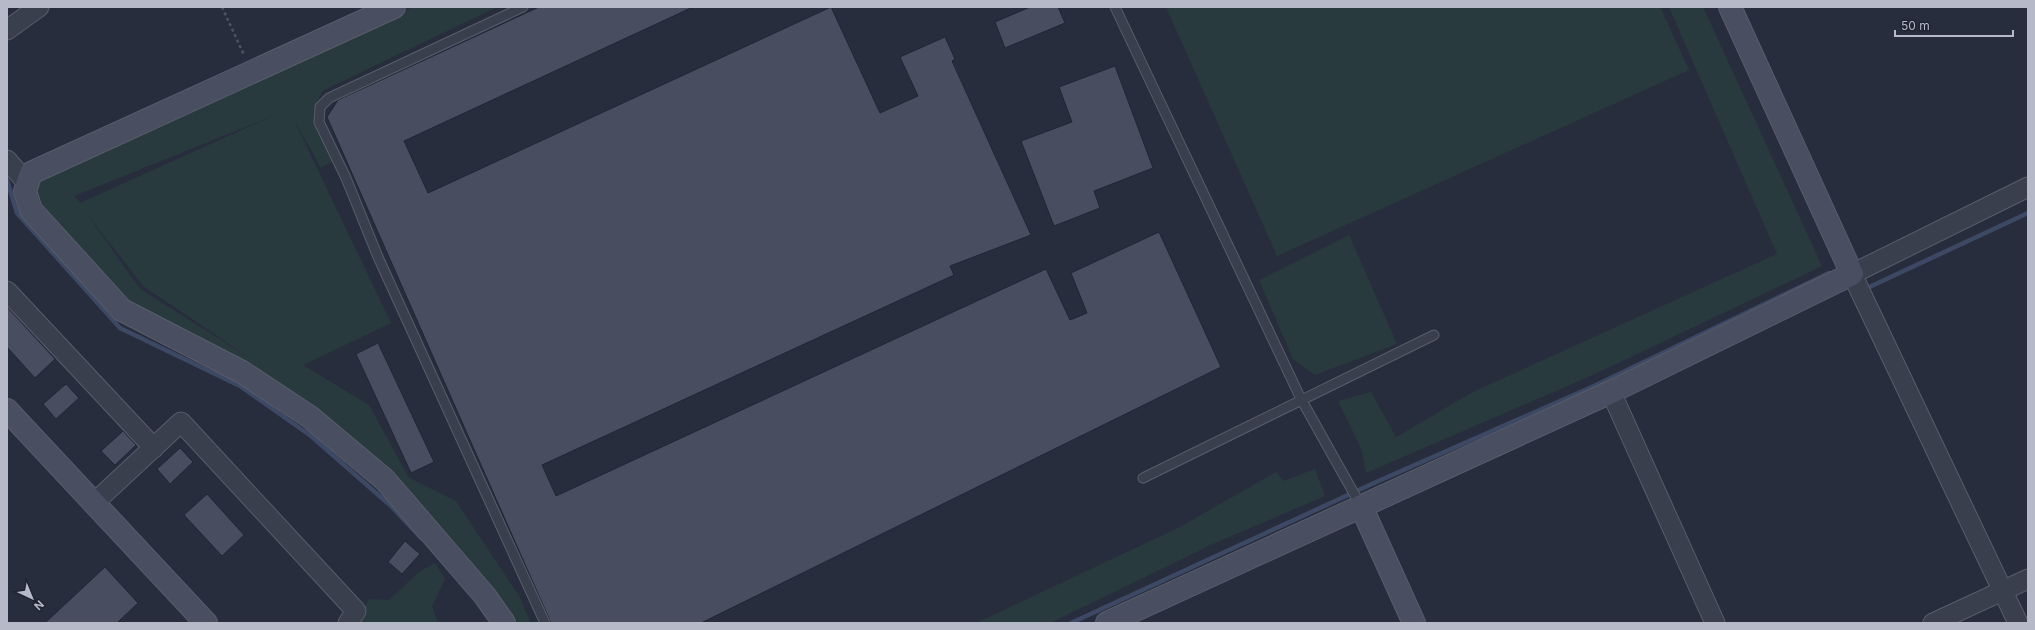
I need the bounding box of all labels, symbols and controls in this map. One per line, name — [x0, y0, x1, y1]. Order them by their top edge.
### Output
scale bar — [1895, 12, 2013, 38]
text: 50 m — [1901, 18, 1930, 33]
north arrow — [12, 578, 52, 618]
text: N — [31, 597, 47, 613]

